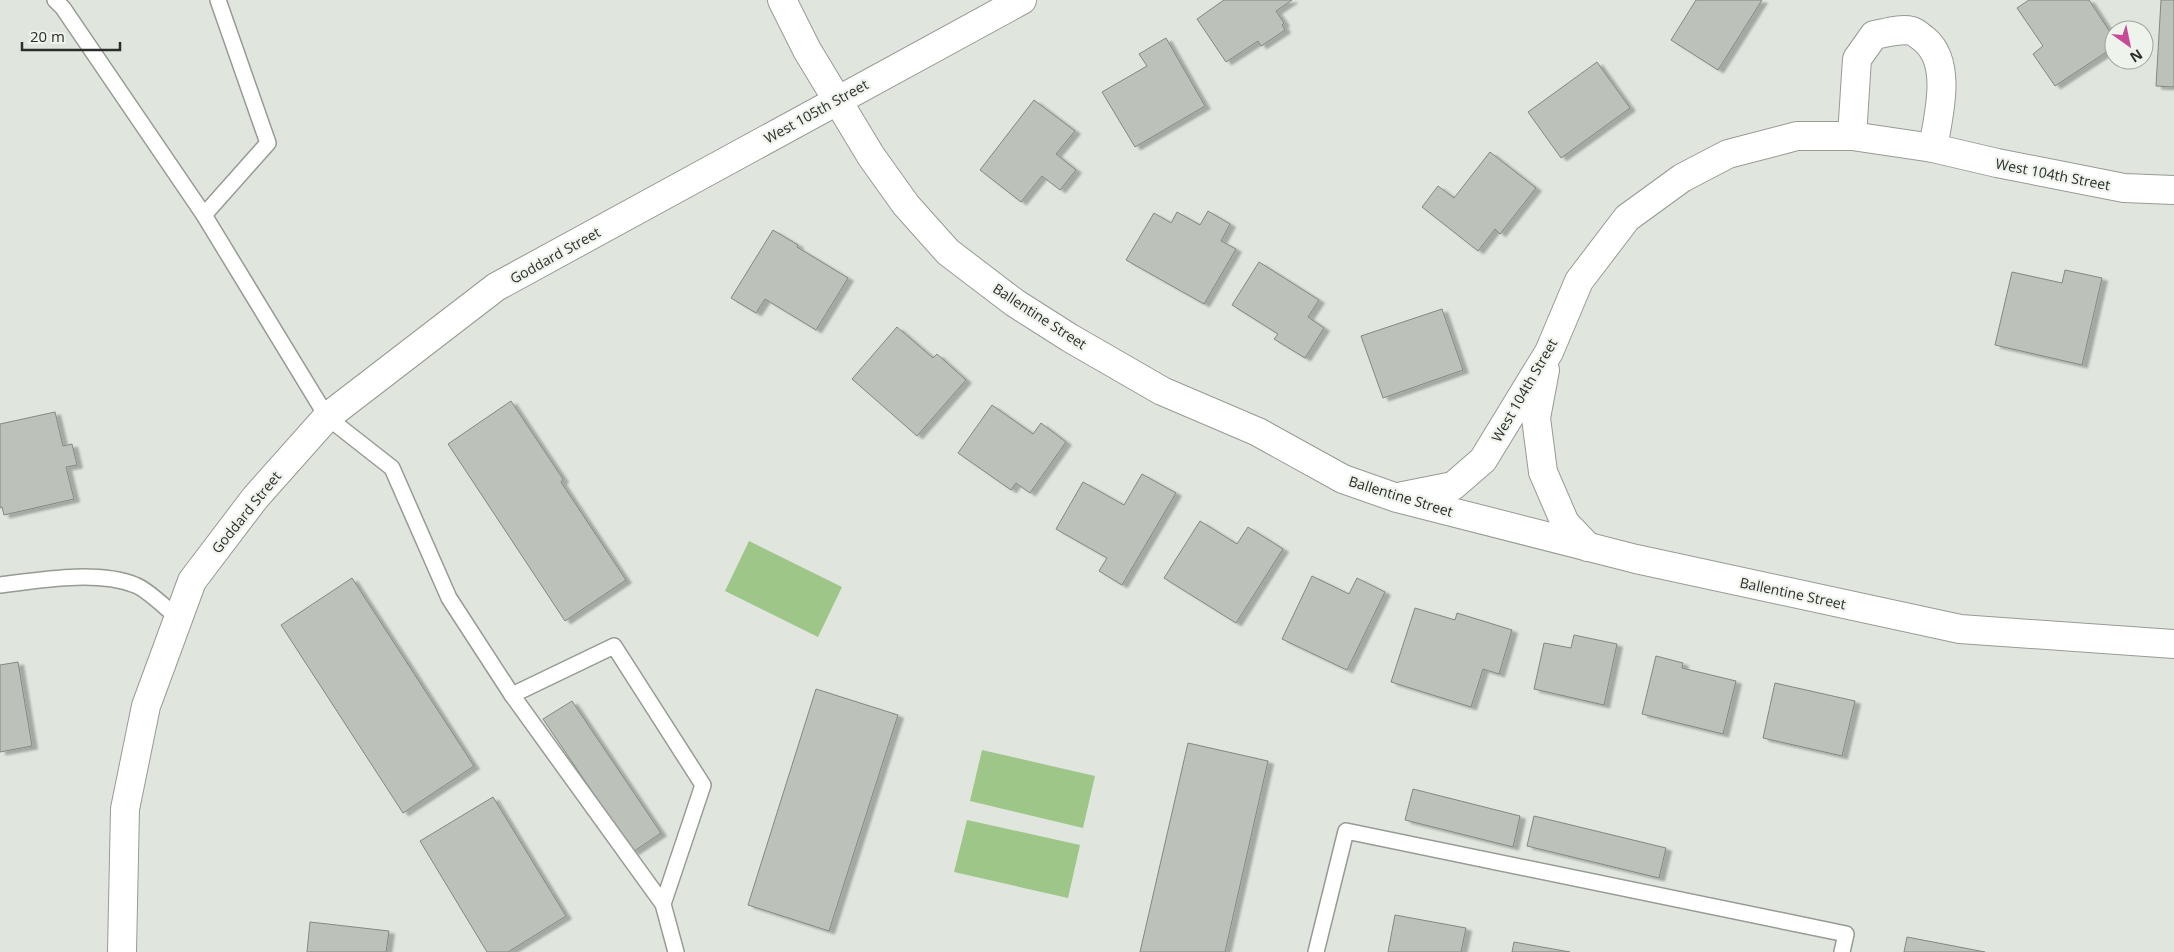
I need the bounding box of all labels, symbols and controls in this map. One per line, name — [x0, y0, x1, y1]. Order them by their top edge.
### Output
scale bar — [22, 20, 120, 52]
north arrow — [2104, 20, 2154, 70]
text: 20 m — [30, 26, 65, 46]
text: N — [2126, 45, 2146, 67]
street label: West 105th Street — [760, 74, 872, 148]
street label: West 104th Street — [1994, 154, 2112, 194]
street label: Goddard Street — [506, 222, 604, 288]
street label: Ballentine Street — [990, 279, 1090, 353]
street label: West 104th Street — [1487, 335, 1561, 445]
street label: Goddard Street — [207, 467, 285, 557]
street label: Ballentine Street — [1347, 471, 1455, 521]
street label: Ballentine Street — [1738, 572, 1848, 614]

